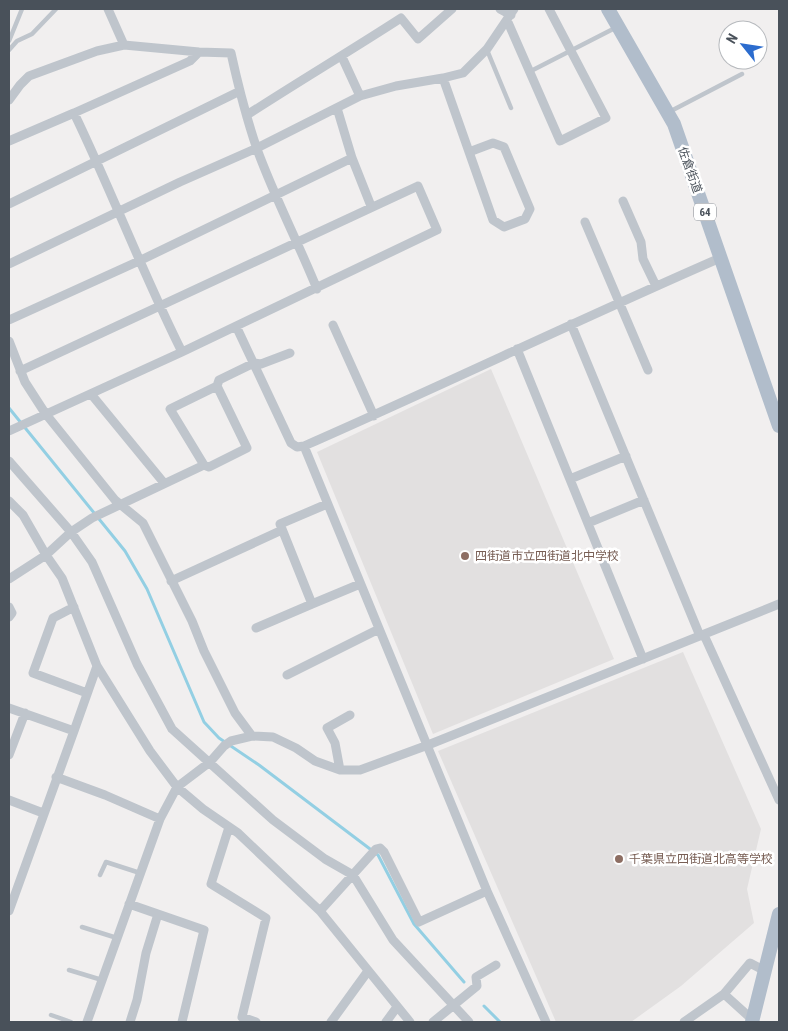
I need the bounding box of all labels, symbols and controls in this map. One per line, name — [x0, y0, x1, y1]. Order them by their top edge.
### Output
north arrow — [718, 20, 768, 70]
text: N — [723, 31, 741, 46]
street label: 佐倉街道 — [675, 145, 705, 195]
road number: 64 — [694, 203, 716, 220]
place label: 四街道市立四街道北中学校 — [475, 549, 619, 563]
marker: 四街道市立四街道北中学校 — [459, 550, 471, 562]
place label: 千葉県立四街道北高等学校 — [629, 852, 773, 866]
marker: 千葉県立四街道北高等学校 — [613, 853, 625, 865]

